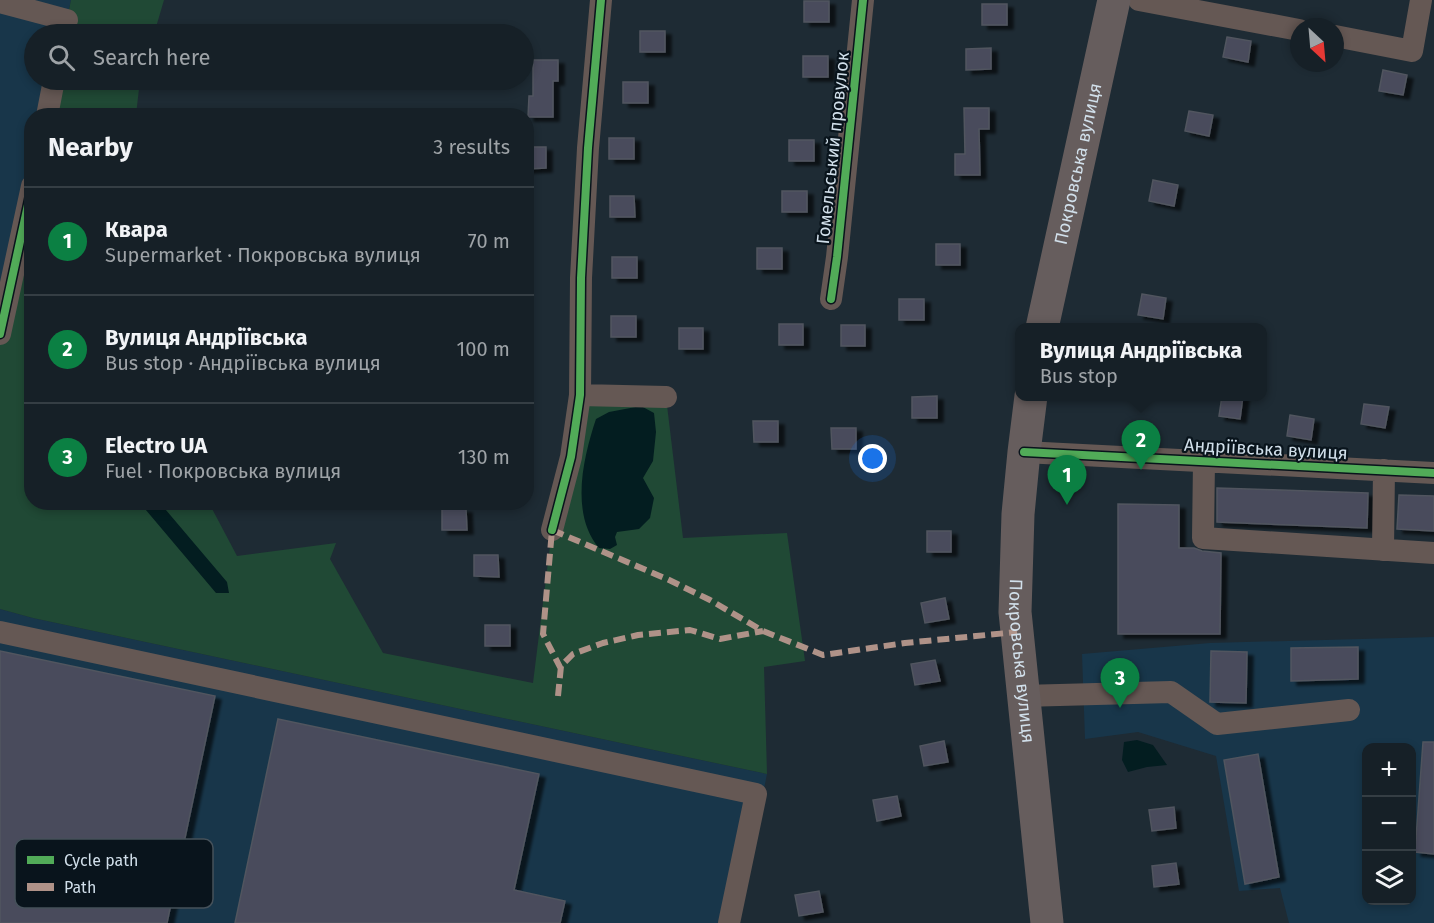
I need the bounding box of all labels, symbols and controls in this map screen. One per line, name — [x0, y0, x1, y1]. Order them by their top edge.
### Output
north arrow — [1290, 18, 1344, 72]
search box — [24, 24, 534, 90]
icon: search — [45, 41, 78, 74]
text: Search here — [93, 44, 211, 71]
street label: Гомельський провулок — [812, 50, 854, 245]
street label: Покровська вулиця — [1050, 81, 1106, 247]
text: Nearby — [48, 132, 133, 163]
text: 3 results — [433, 135, 510, 159]
text: Квара — [105, 216, 168, 243]
text: 1 — [63, 229, 72, 253]
text: 70 m — [468, 229, 510, 253]
text: Supermarket · Покровська вулиця — [105, 243, 421, 267]
popup — [1015, 323, 1267, 401]
text: Вулиця Андріївська — [105, 324, 308, 351]
text: 2 — [62, 337, 73, 361]
text: 100 m — [457, 337, 510, 361]
text: Вулиця Андріївська — [1040, 337, 1242, 364]
text: Bus stop · Андріївська вулиця — [105, 351, 381, 375]
text: Bus stop — [1040, 364, 1118, 388]
pin: 2 — [1122, 420, 1160, 470]
text: Electro UA — [105, 432, 207, 459]
street label: Андріївська вулиця — [1184, 434, 1348, 464]
your location — [858, 444, 887, 473]
text: 3 — [62, 445, 73, 469]
text: 130 m — [458, 445, 510, 469]
pin: 1 — [1048, 456, 1086, 505]
text: Fuel · Покровська вулиця — [105, 459, 341, 483]
street label: Покровська вулиця — [1004, 578, 1039, 744]
pin: 3 — [1100, 658, 1140, 708]
map controls — [1362, 743, 1416, 905]
button: + — [1362, 743, 1416, 797]
button: − — [1362, 797, 1416, 851]
legend — [15, 839, 213, 908]
text: Cycle path — [64, 851, 138, 870]
button: layers — [1362, 851, 1416, 905]
text: Path — [64, 878, 96, 897]

